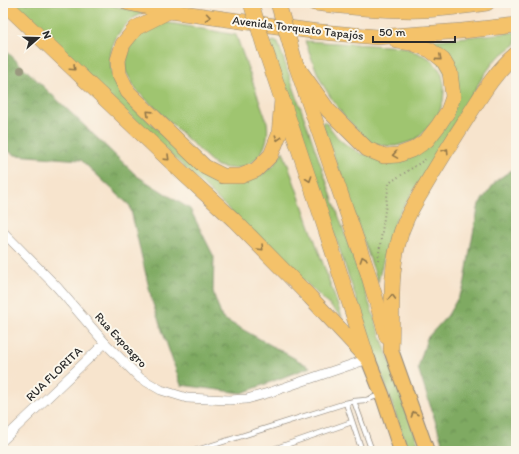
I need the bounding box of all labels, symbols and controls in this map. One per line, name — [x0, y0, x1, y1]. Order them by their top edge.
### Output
one-way arrow — [205, 12, 211, 21]
street label: Avenida Torquato Tapajós — [232, 13, 364, 43]
north arrow — [18, 18, 58, 58]
scale bar — [373, 18, 455, 44]
text: 50 m — [379, 25, 405, 39]
text: N — [40, 29, 54, 40]
one-way arrow — [434, 53, 442, 60]
one-way arrow — [68, 63, 76, 71]
one-way arrow — [146, 110, 154, 118]
one-way arrow — [274, 134, 282, 141]
one-way arrow — [441, 149, 448, 156]
one-way arrow — [392, 150, 398, 158]
one-way arrow — [162, 153, 170, 161]
one-way arrow — [304, 175, 312, 182]
one-way arrow — [256, 243, 264, 251]
one-way arrow — [359, 256, 368, 263]
one-way arrow — [388, 294, 396, 300]
street label: Rua Expoagro — [92, 310, 150, 370]
street label: RUA FLORITA — [23, 344, 85, 404]
one-way arrow — [410, 411, 419, 418]

